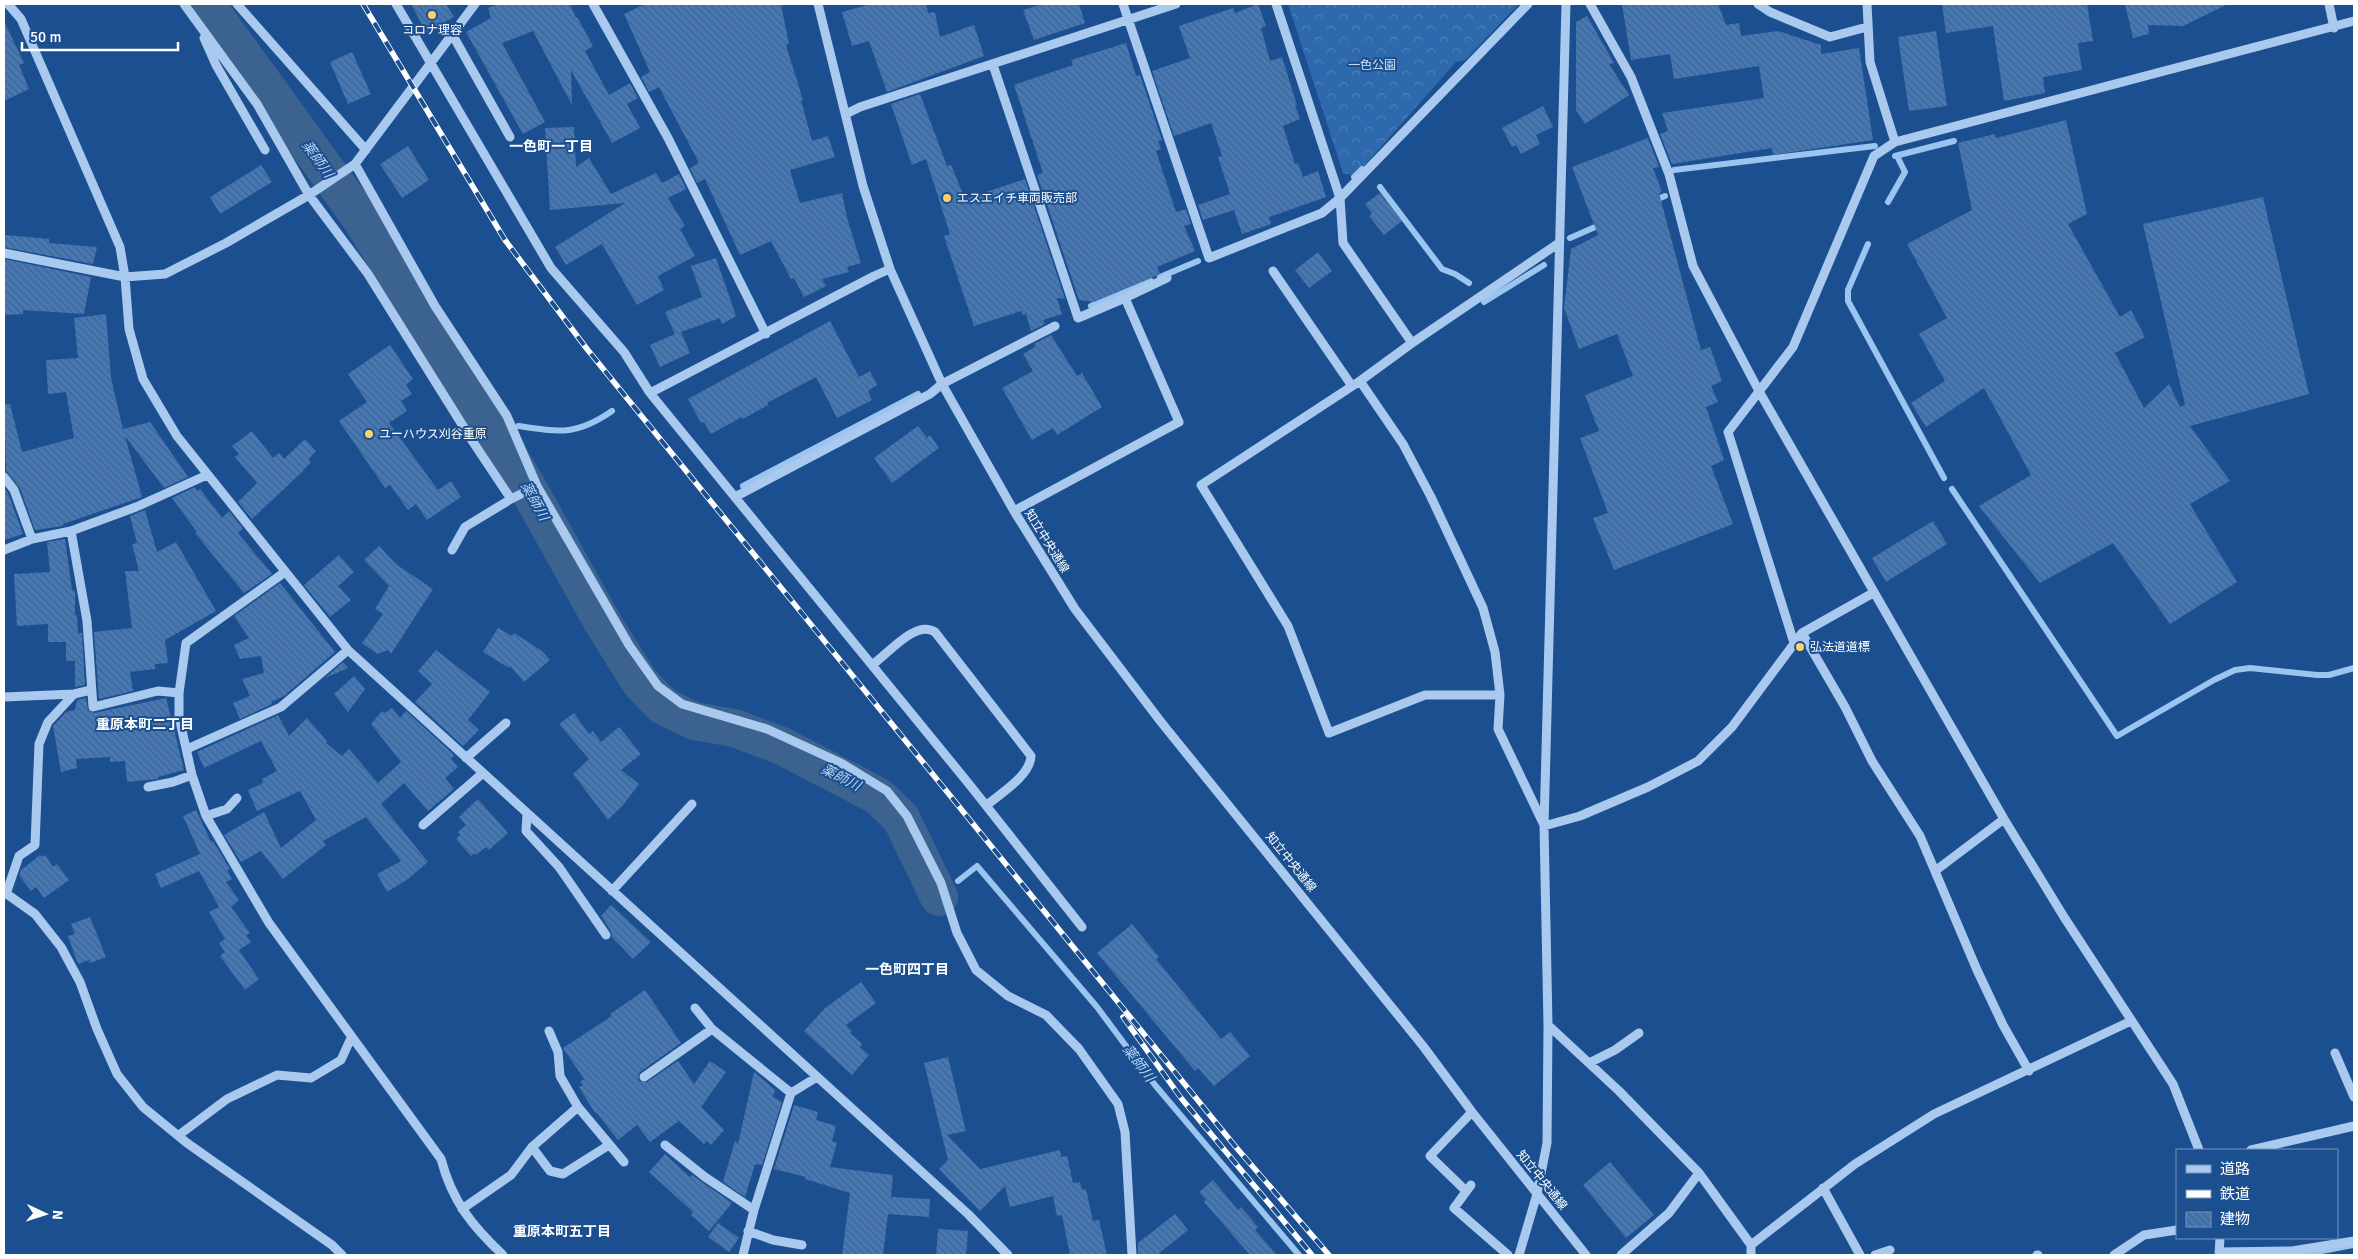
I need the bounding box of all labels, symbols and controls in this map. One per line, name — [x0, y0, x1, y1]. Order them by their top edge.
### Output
marker: コロナ理容 — [426, 9, 438, 21]
scale bar — [22, 20, 179, 52]
place label: コロナ理容 — [402, 23, 462, 38]
text: 50 m — [30, 28, 61, 46]
park label: 一色公園 — [1348, 58, 1396, 73]
water label: 薬師川 — [298, 137, 338, 183]
district label: 一色町一丁目 — [509, 138, 593, 155]
place label: エスエイチ車両販売部 — [957, 191, 1077, 206]
marker: エスエイチ車両販売部 — [941, 192, 953, 204]
place label: ユーハウス刈谷重原 — [379, 427, 487, 442]
marker: ユーハウス刈谷重原 — [363, 428, 375, 440]
water label: 薬師川 — [517, 479, 553, 525]
street label: 知立中央通線 — [1021, 507, 1072, 576]
place label: 弘法道道標 — [1810, 640, 1870, 655]
marker: 弘法道道標 — [1794, 641, 1806, 653]
district label: 重原本町二丁目 — [96, 716, 194, 733]
water label: 薬師川 — [818, 760, 865, 795]
street label: 知立中央通線 — [1262, 830, 1319, 895]
district label: 一色町四丁目 — [865, 961, 949, 978]
water label: 薬師川 — [1119, 1041, 1159, 1087]
street label: 知立中央通線 — [1513, 1148, 1570, 1213]
legend — [2176, 1149, 2338, 1239]
text: 道路 — [2220, 1160, 2250, 1178]
text: 鉄道 — [2220, 1185, 2250, 1203]
north arrow — [20, 1189, 70, 1239]
text: N — [49, 1209, 66, 1220]
text: 建物 — [2220, 1210, 2250, 1228]
district label: 重原本町五丁目 — [513, 1223, 611, 1240]

